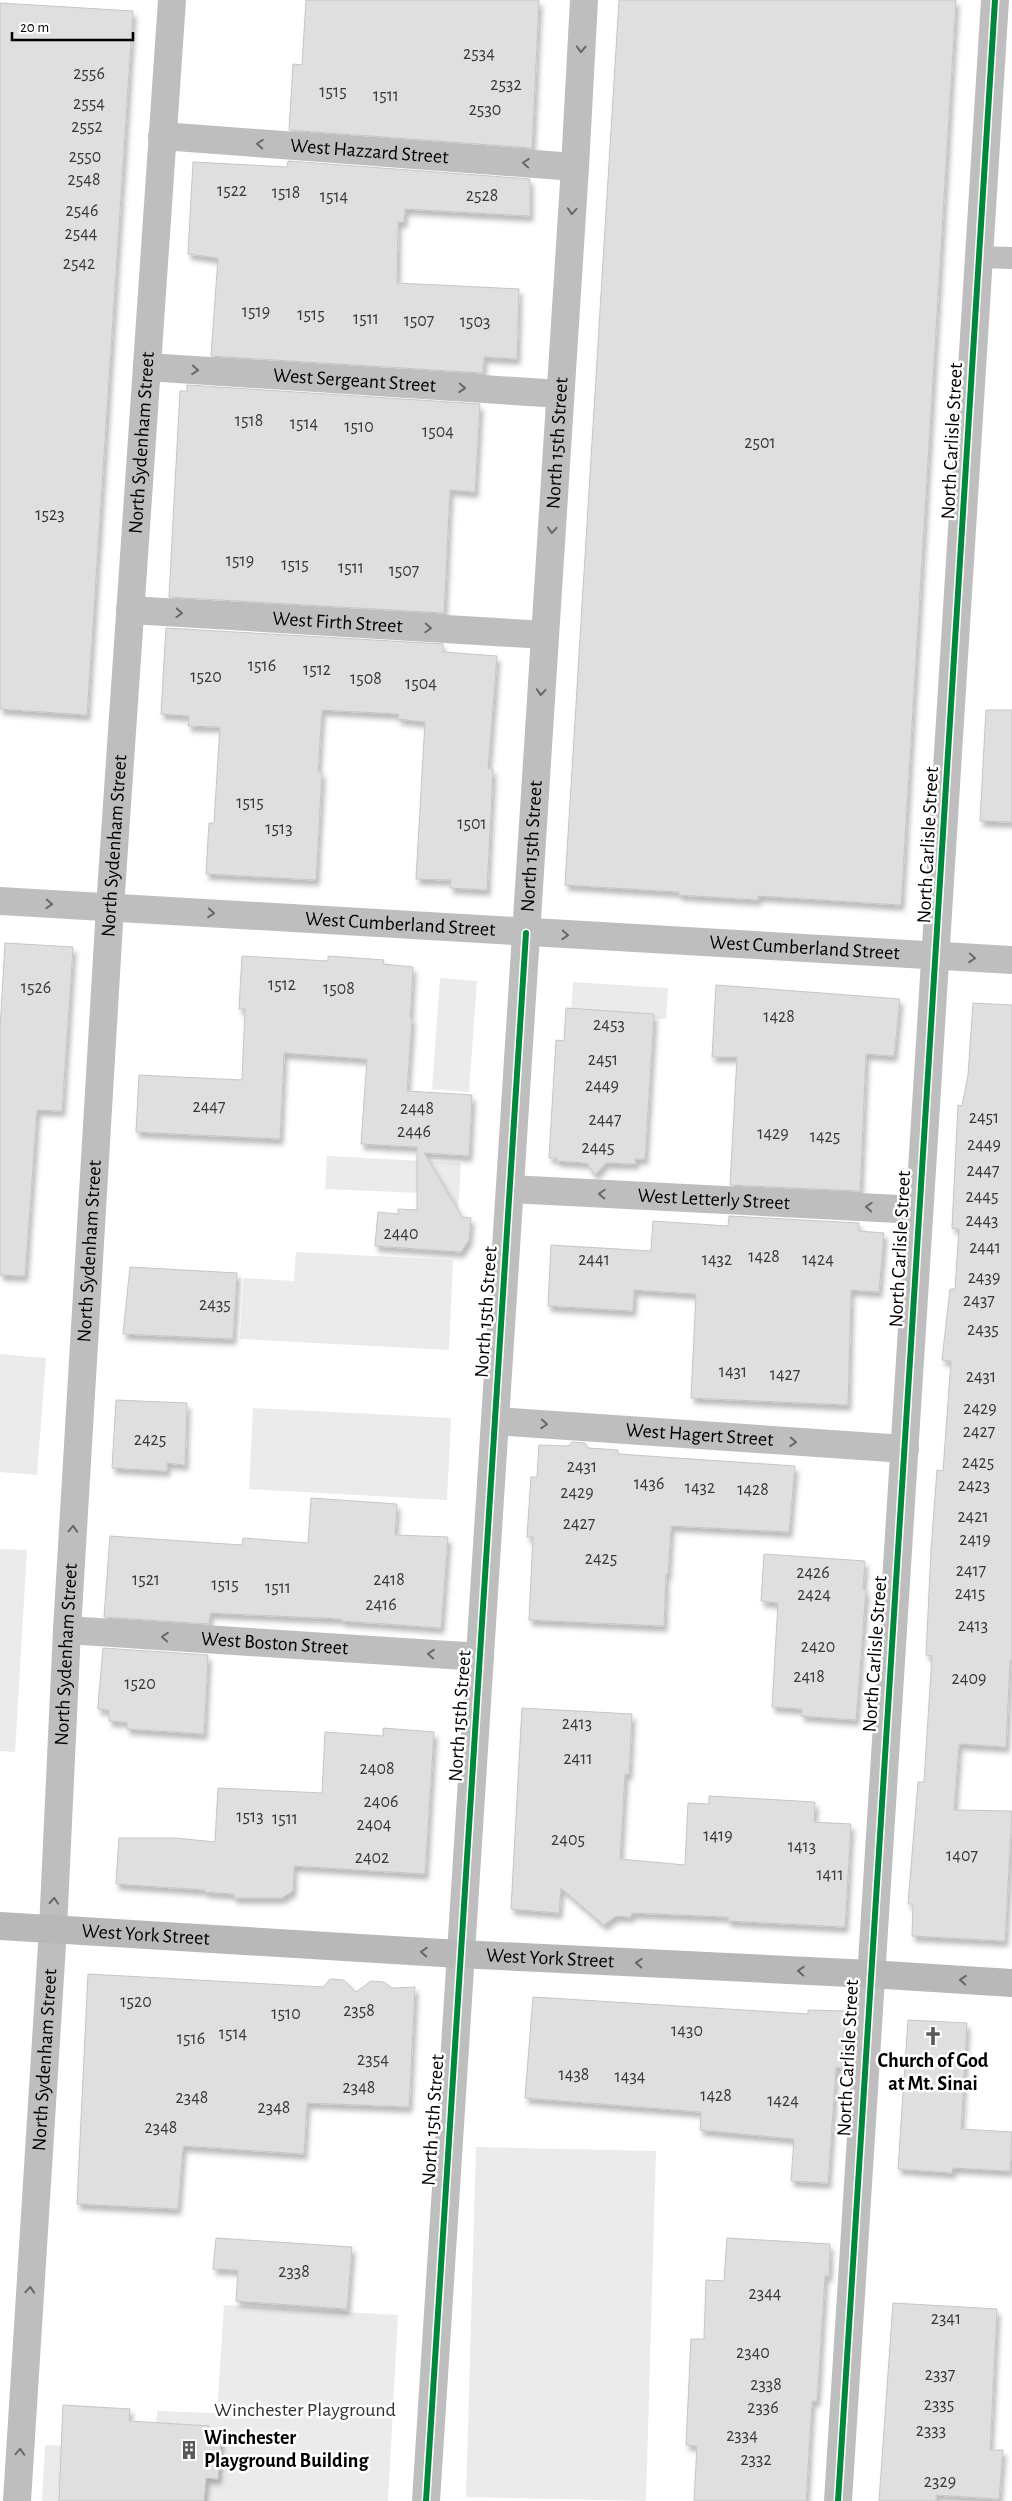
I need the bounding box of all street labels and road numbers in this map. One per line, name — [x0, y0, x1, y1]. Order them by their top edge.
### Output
street label: West Hazzard Street — [290, 136, 450, 168]
street label: North Sydenham Street — [126, 350, 158, 535]
street label: North Carlisle Street — [938, 361, 966, 520]
street label: West Sergeant Street — [272, 365, 437, 396]
street label: North 15th Street — [543, 376, 572, 510]
street label: West Firth Street — [272, 609, 404, 636]
street label: North Sydenham Street — [98, 753, 130, 938]
street label: North Carlisle Street — [914, 765, 942, 924]
street label: North 15th Street — [517, 779, 546, 913]
street label: West Cumberland Street — [305, 909, 497, 940]
street label: West Cumberland Street — [709, 932, 901, 963]
street label: North Sydenham Street — [74, 1159, 105, 1343]
street label: North Carlisle Street — [886, 1169, 914, 1328]
street label: West Letterly Street — [637, 1186, 791, 1213]
street label: North 15th Street — [471, 1245, 501, 1378]
street label: West Hagert Street — [625, 1420, 775, 1450]
street label: North Sydenham Street — [52, 1562, 81, 1746]
street label: North Carlisle Street — [860, 1574, 890, 1733]
street label: West Boston Street — [200, 1629, 349, 1658]
street label: North 15th Street — [445, 1649, 475, 1782]
street label: West York Street — [81, 1921, 211, 1949]
street label: West York Street — [485, 1945, 615, 1972]
street label: North Sydenham Street — [29, 1967, 61, 2152]
street label: North Carlisle Street — [834, 1978, 862, 2137]
street label: North 15th Street — [418, 2053, 448, 2186]

